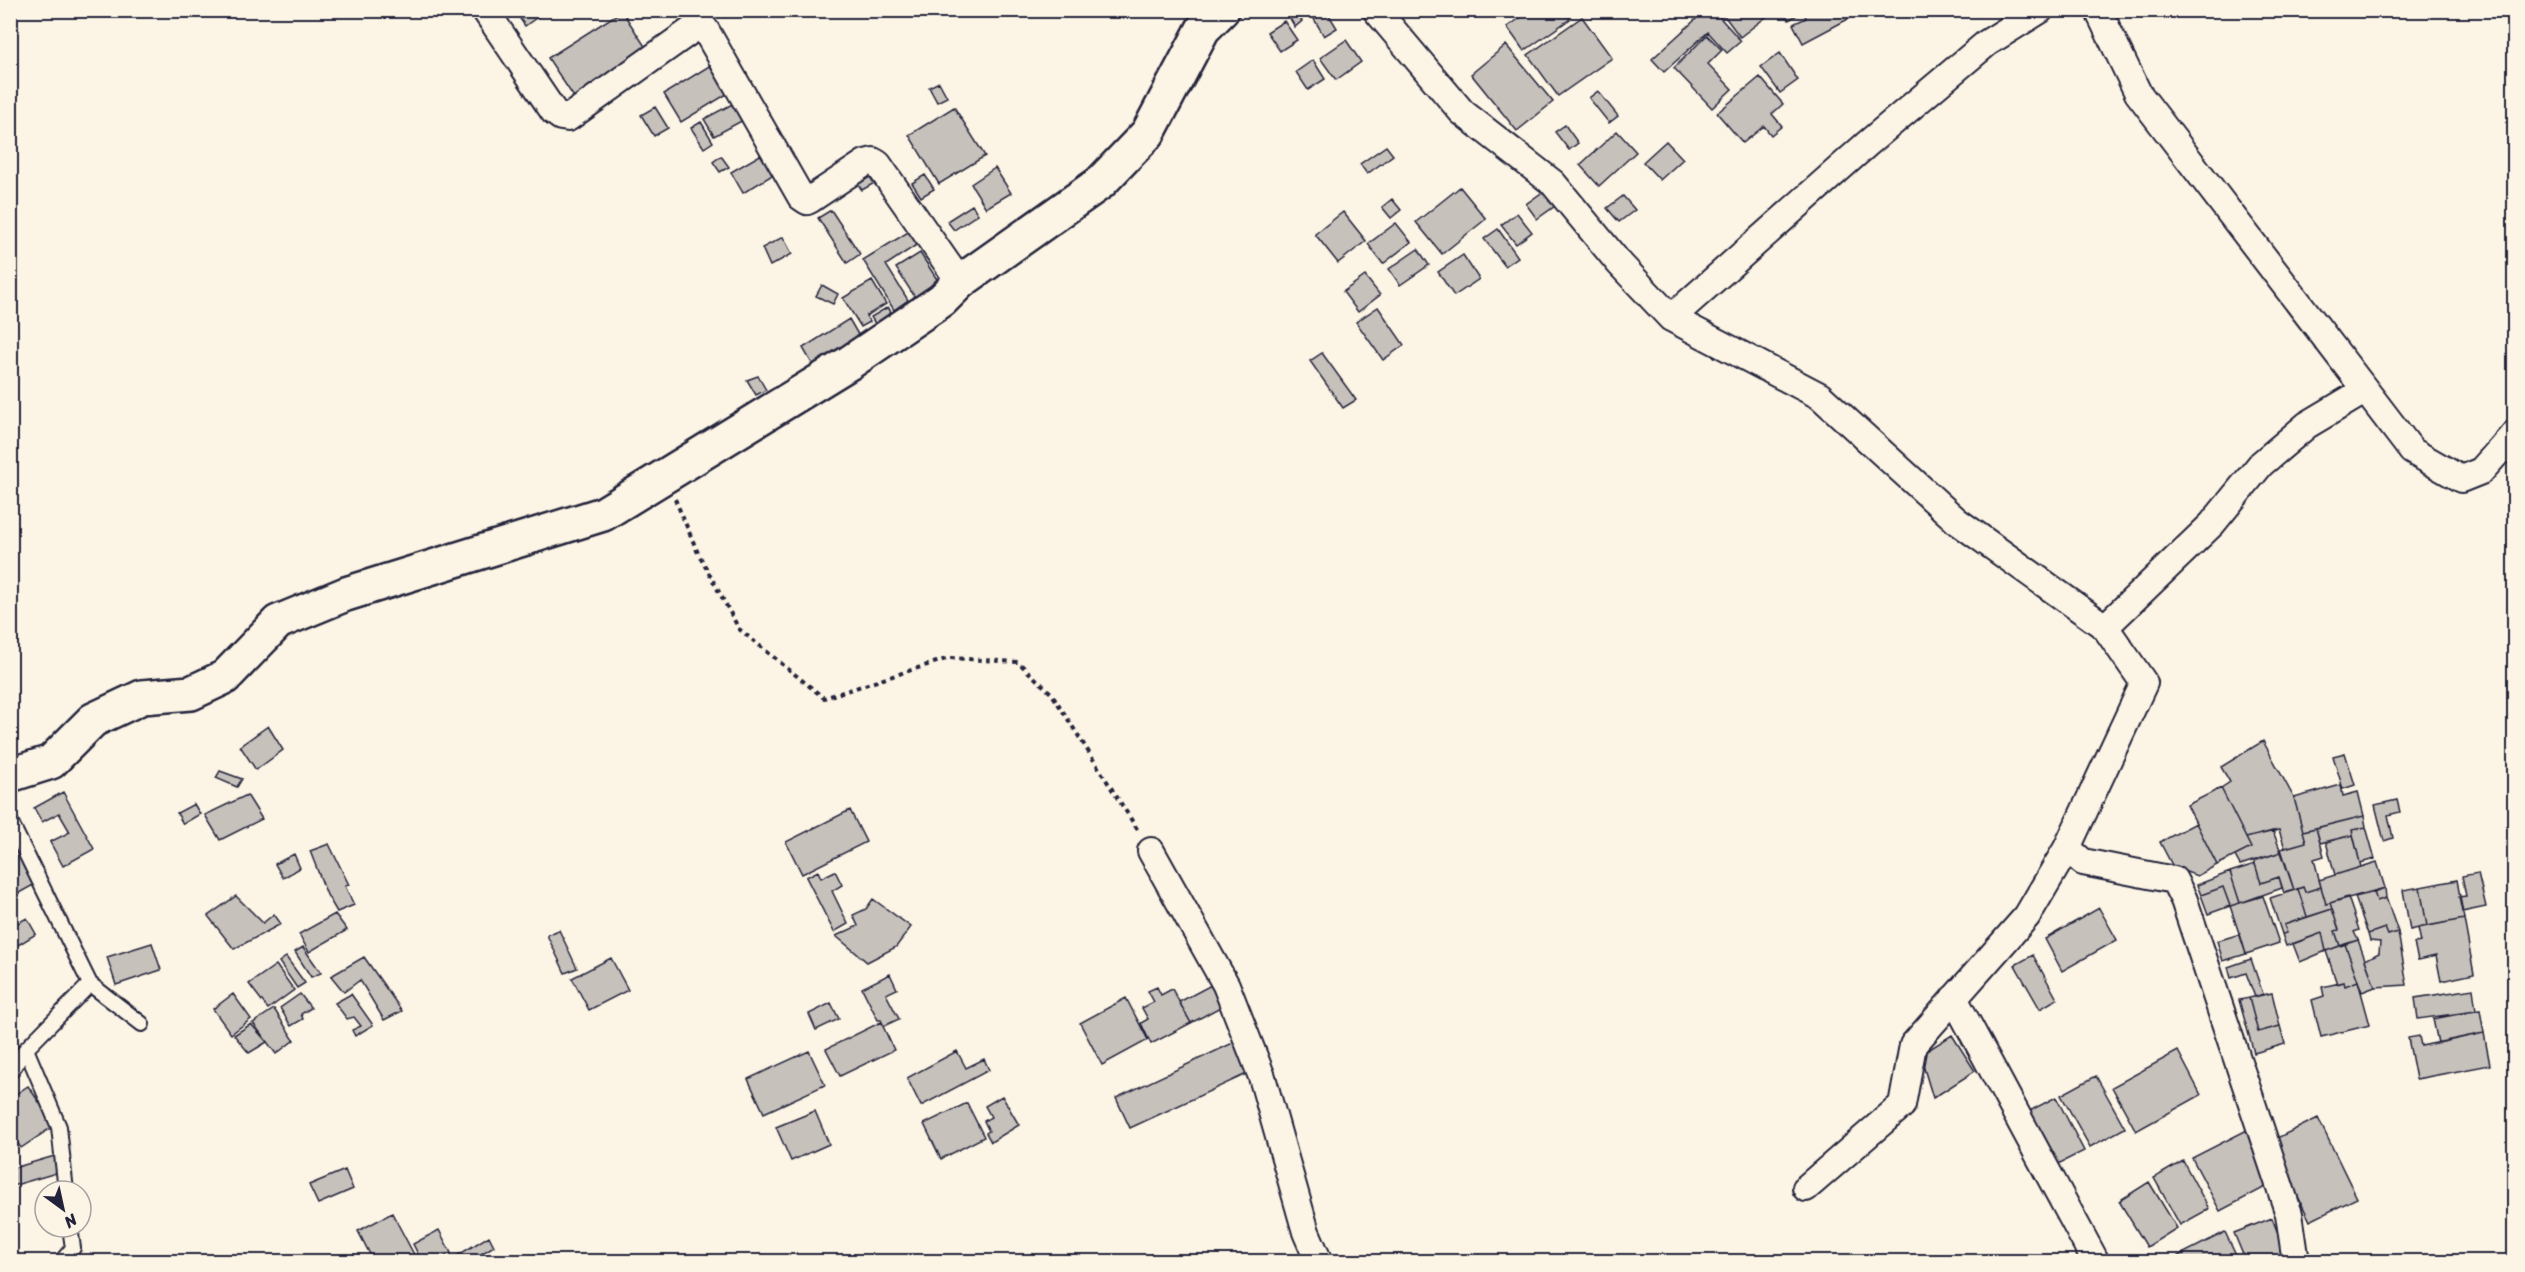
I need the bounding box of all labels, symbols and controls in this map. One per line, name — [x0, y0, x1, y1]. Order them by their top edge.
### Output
north arrow — [33, 1179, 93, 1239]
text: N — [58, 1205, 84, 1237]

